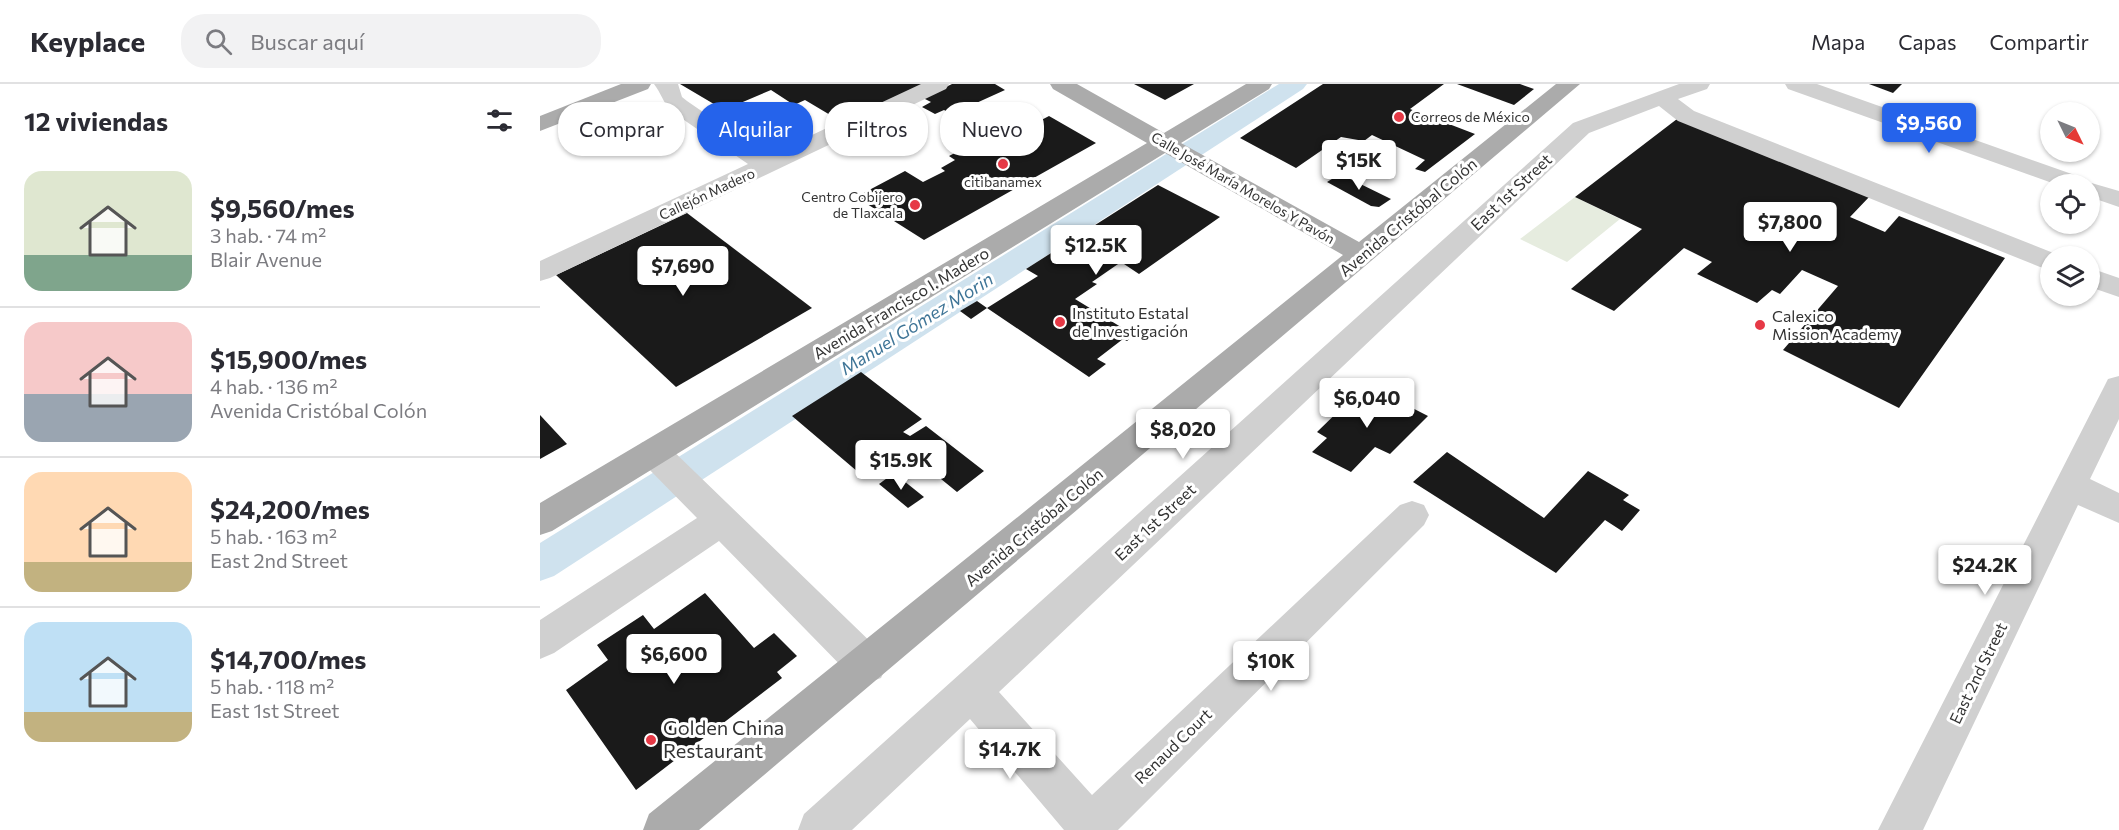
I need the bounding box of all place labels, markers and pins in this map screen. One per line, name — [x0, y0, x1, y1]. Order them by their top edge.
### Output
pin: $9,560 — [1880, 103, 1978, 154]
place label: Correos de México — [1411, 108, 1530, 125]
marker: Correos de México — [1392, 110, 1406, 124]
pin: $15K — [1323, 140, 1395, 191]
marker: citibanamex — [996, 157, 1010, 171]
place label: citibanamex — [964, 173, 1042, 190]
place label: Centro Cobijero de Tlaxcala — [801, 188, 903, 221]
marker: Centro Cobijero de Tlaxcala — [908, 198, 922, 212]
pin: $7,800 — [1741, 202, 1839, 253]
pin: $12.5K — [1047, 225, 1145, 276]
pin: $7,690 — [634, 246, 732, 297]
place label: Instituto Estatal de Investigación — [1072, 303, 1189, 340]
place label: Calexico Mission Academy — [1772, 306, 1899, 343]
marker: Instituto Estatal de Investigación — [1053, 315, 1067, 329]
marker: Calexico Mission Academy — [1753, 318, 1767, 332]
pin: $6,040 — [1318, 378, 1416, 429]
pin: $8,020 — [1134, 409, 1232, 460]
pin: $15.9K — [852, 440, 950, 491]
pin: $24.2K — [1936, 545, 2034, 596]
pin: $6,600 — [625, 634, 723, 685]
pin: $10K — [1235, 641, 1307, 692]
place label: Golden China Restaurant — [663, 715, 784, 762]
pin: $14.7K — [961, 729, 1059, 780]
marker: Golden China Restaurant — [644, 733, 658, 747]

